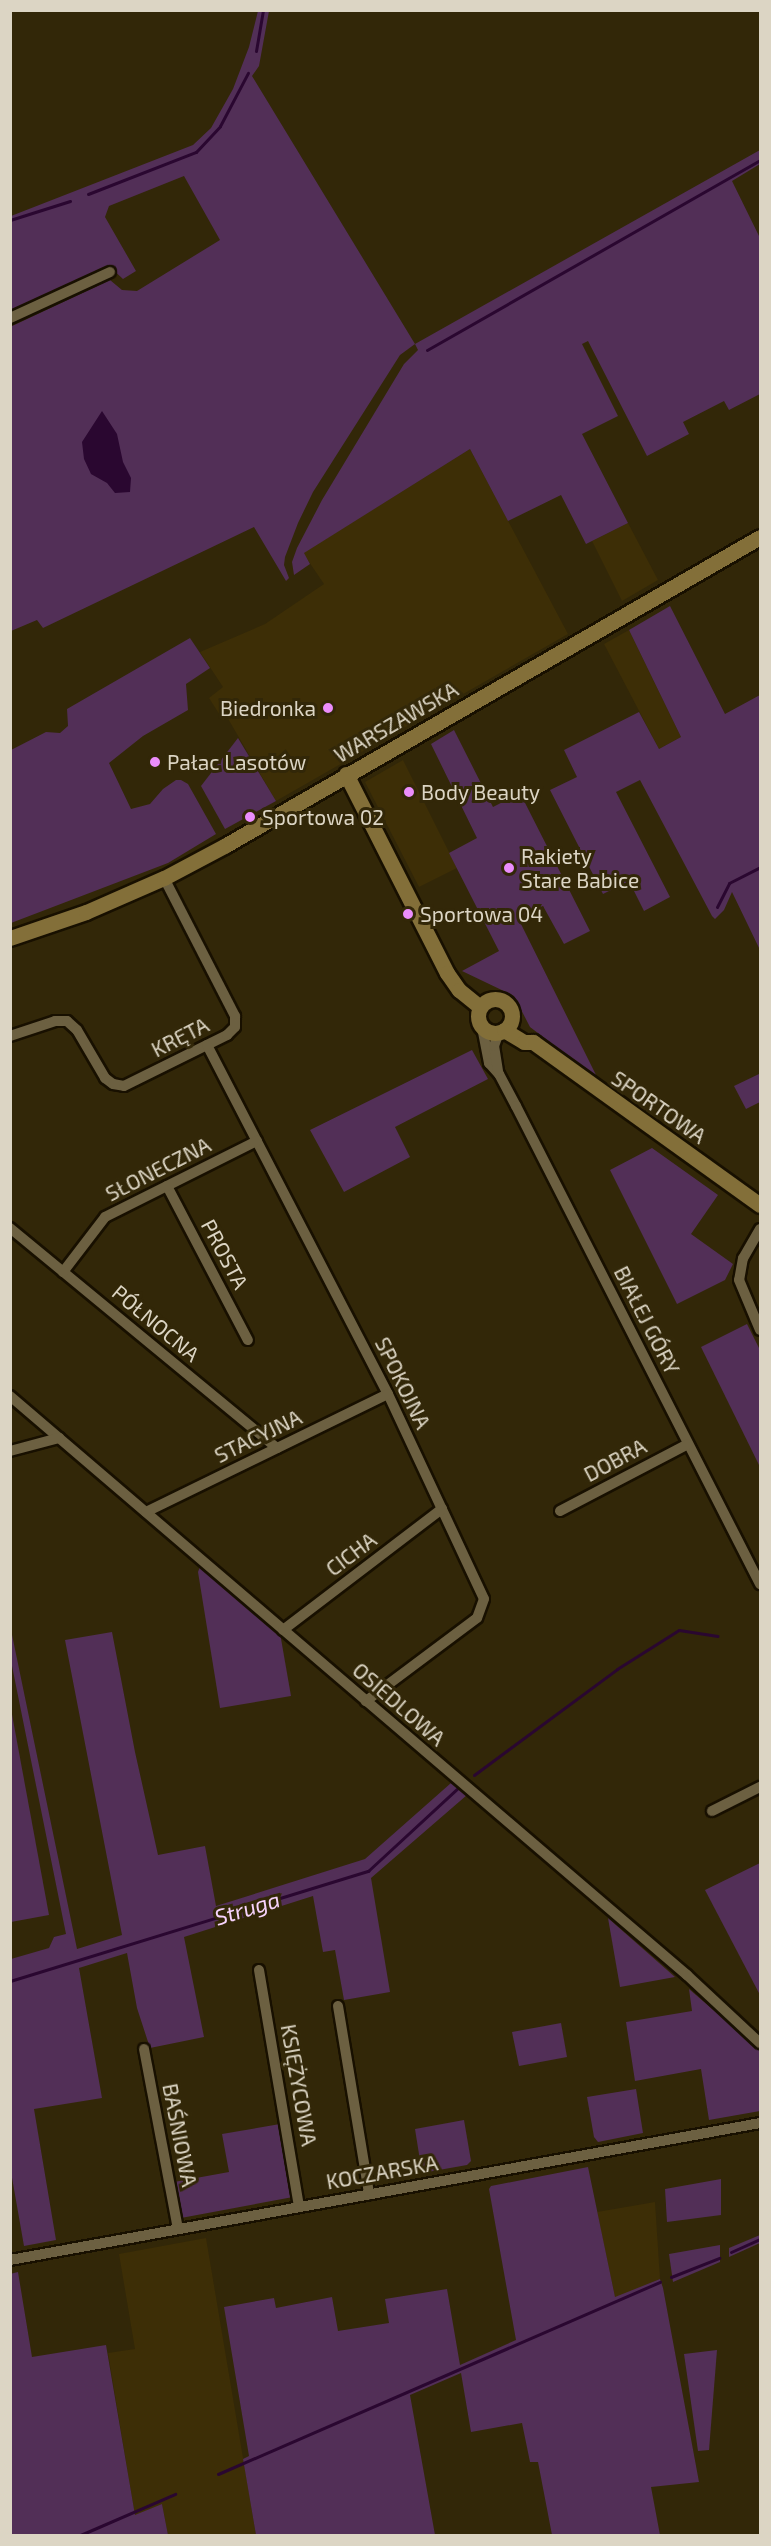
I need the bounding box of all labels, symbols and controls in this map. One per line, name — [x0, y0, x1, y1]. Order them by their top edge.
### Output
street label: WARSZAWSKA — [330, 676, 462, 768]
place label: Biedronka — [220, 695, 316, 721]
marker: Biedronka — [321, 701, 335, 715]
place label: Pałac Lasotów — [167, 749, 306, 775]
marker: Pałac Lasotów — [148, 755, 162, 769]
place label: Body Beauty — [421, 779, 541, 805]
marker: Body Beauty — [402, 785, 416, 799]
place label: Sportowa 02 — [262, 804, 384, 830]
marker: Sportowa 02 — [243, 810, 257, 824]
place label: Rakiety Stare Babice — [521, 843, 639, 893]
marker: Rakiety Stare Babice — [502, 861, 516, 875]
place label: Sportowa 04 — [420, 901, 543, 927]
marker: Sportowa 04 — [401, 907, 415, 921]
street label: KRĘTA — [147, 1012, 213, 1062]
street label: SPORTOWA — [607, 1065, 711, 1149]
street label: SŁONECZNA — [101, 1132, 215, 1206]
street label: PROSTA — [196, 1215, 254, 1293]
street label: BIAŁEJ GÓRY — [609, 1262, 685, 1378]
street label: PÓŁNOCNA — [107, 1279, 205, 1367]
street label: SPOKOJNA — [370, 1333, 436, 1433]
street label: STACYJNA — [210, 1404, 306, 1468]
street label: DOBRA — [579, 1433, 651, 1487]
street label: CICHA — [321, 1527, 381, 1581]
street label: OSIEDLOWA — [348, 1657, 450, 1751]
water label: Struga — [211, 1886, 283, 1930]
street label: KSIĘŻYCOWA — [276, 2022, 322, 2148]
street label: BAŚNIOWA — [158, 2081, 202, 2189]
street label: KOCZARSKA — [324, 2150, 440, 2194]

